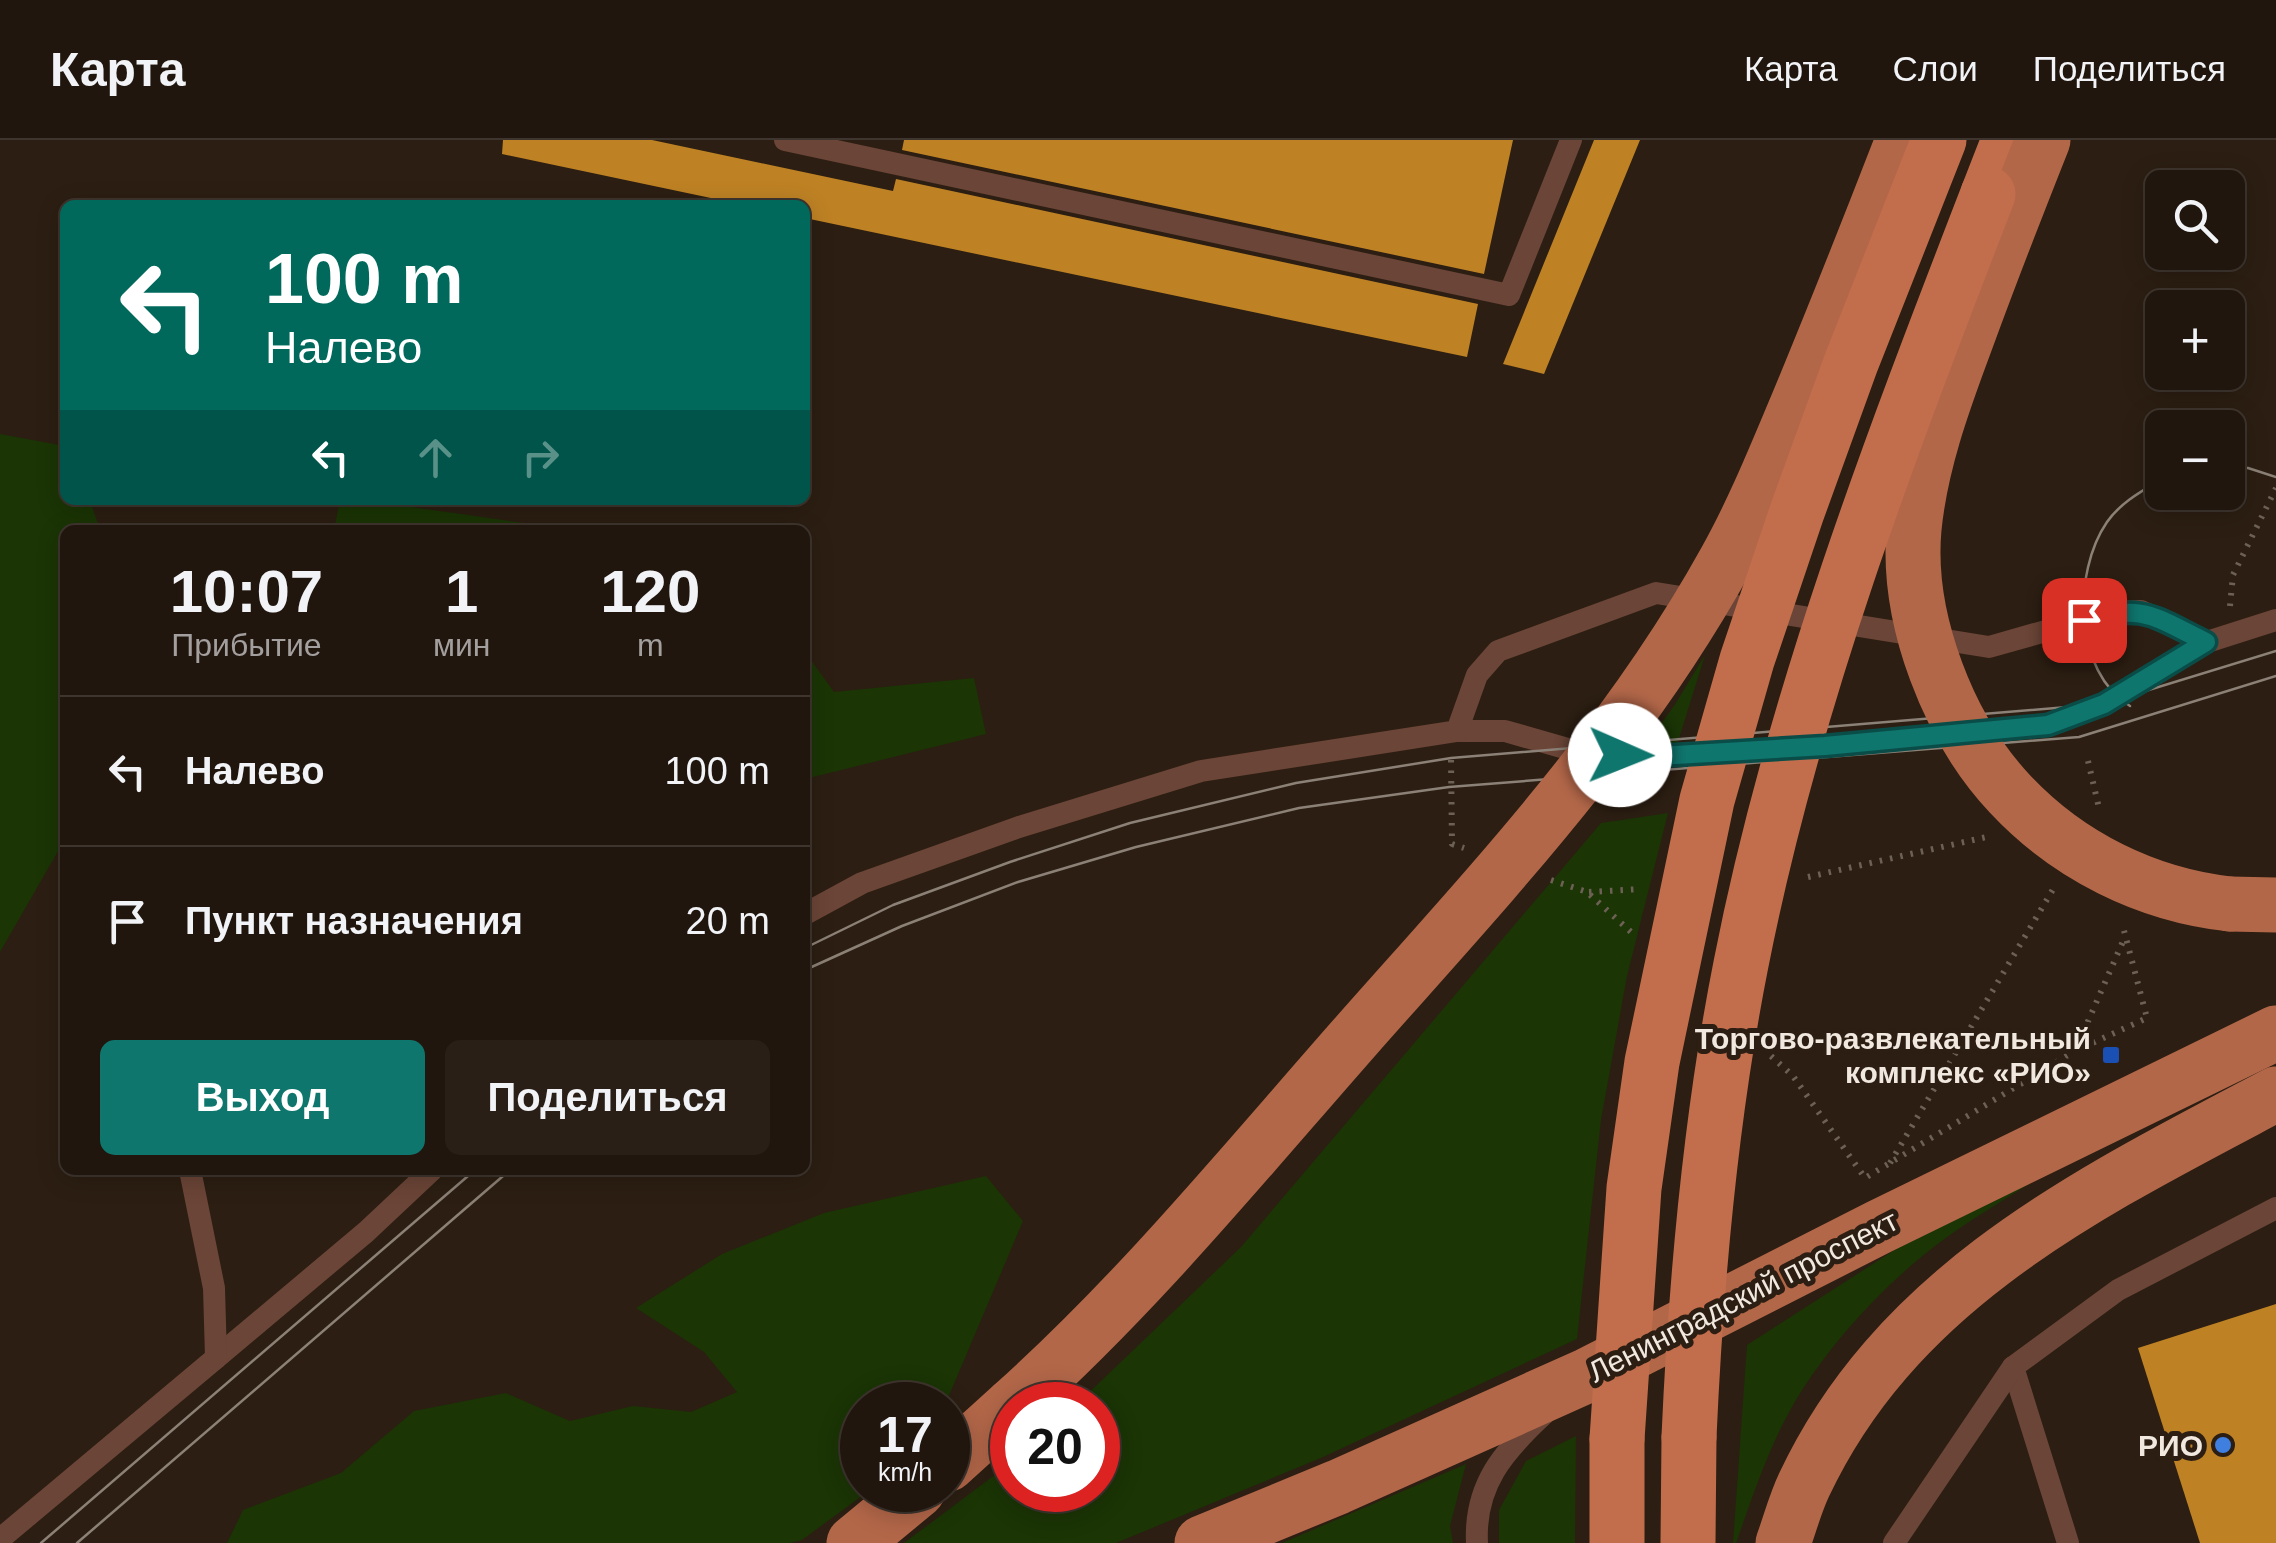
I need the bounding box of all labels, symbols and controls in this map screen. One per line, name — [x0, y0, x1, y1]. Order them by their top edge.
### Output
text: Карта — [50, 43, 185, 96]
text: Карта — [1744, 49, 1838, 88]
text: Слои — [1893, 49, 1978, 88]
text: Поделиться — [2033, 49, 2226, 88]
map controls — [2145, 170, 2245, 510]
button: search — [2145, 170, 2245, 270]
icon: left — [100, 240, 230, 370]
text: 100 m — [265, 240, 463, 318]
button: + — [2145, 290, 2245, 390]
text: Налево — [265, 322, 422, 373]
button: − — [2145, 410, 2245, 510]
icon: left — [303, 430, 358, 485]
icon: ahead — [408, 430, 463, 485]
icon: right — [513, 430, 568, 485]
text: 10:07 — [170, 558, 323, 625]
text: 1 — [445, 558, 478, 625]
text: 120 — [600, 558, 700, 625]
pin — [2042, 578, 2127, 663]
icon: arrive — [2057, 593, 2112, 648]
text: Прибытие — [171, 627, 322, 663]
text: мин — [433, 627, 490, 663]
text: m — [637, 627, 664, 663]
position arrow — [1568, 703, 1672, 807]
icon: left — [100, 744, 155, 799]
text: Налево — [185, 750, 324, 792]
text: 100 m — [664, 750, 770, 792]
icon: arrive — [100, 894, 155, 949]
text: Пункт назначения — [185, 900, 523, 942]
text: 20 m — [686, 900, 770, 942]
place label: Торгово-развлекательный комплекс «РИО» — [1695, 1022, 2091, 1089]
button: Выход — [100, 1040, 425, 1155]
button: Поделиться — [445, 1040, 770, 1155]
marker: Торгово-развлекательный комплекс «РИО» — [2100, 1044, 2122, 1066]
street label: Ленинградский проспект — [1583, 1203, 1903, 1389]
speed limit sign: 20 — [990, 1382, 1120, 1512]
text: 17 — [877, 1407, 933, 1463]
place label: РИО — [2138, 1429, 2203, 1462]
marker: РИО — [2212, 1434, 2234, 1456]
text: km/h — [878, 1458, 932, 1486]

